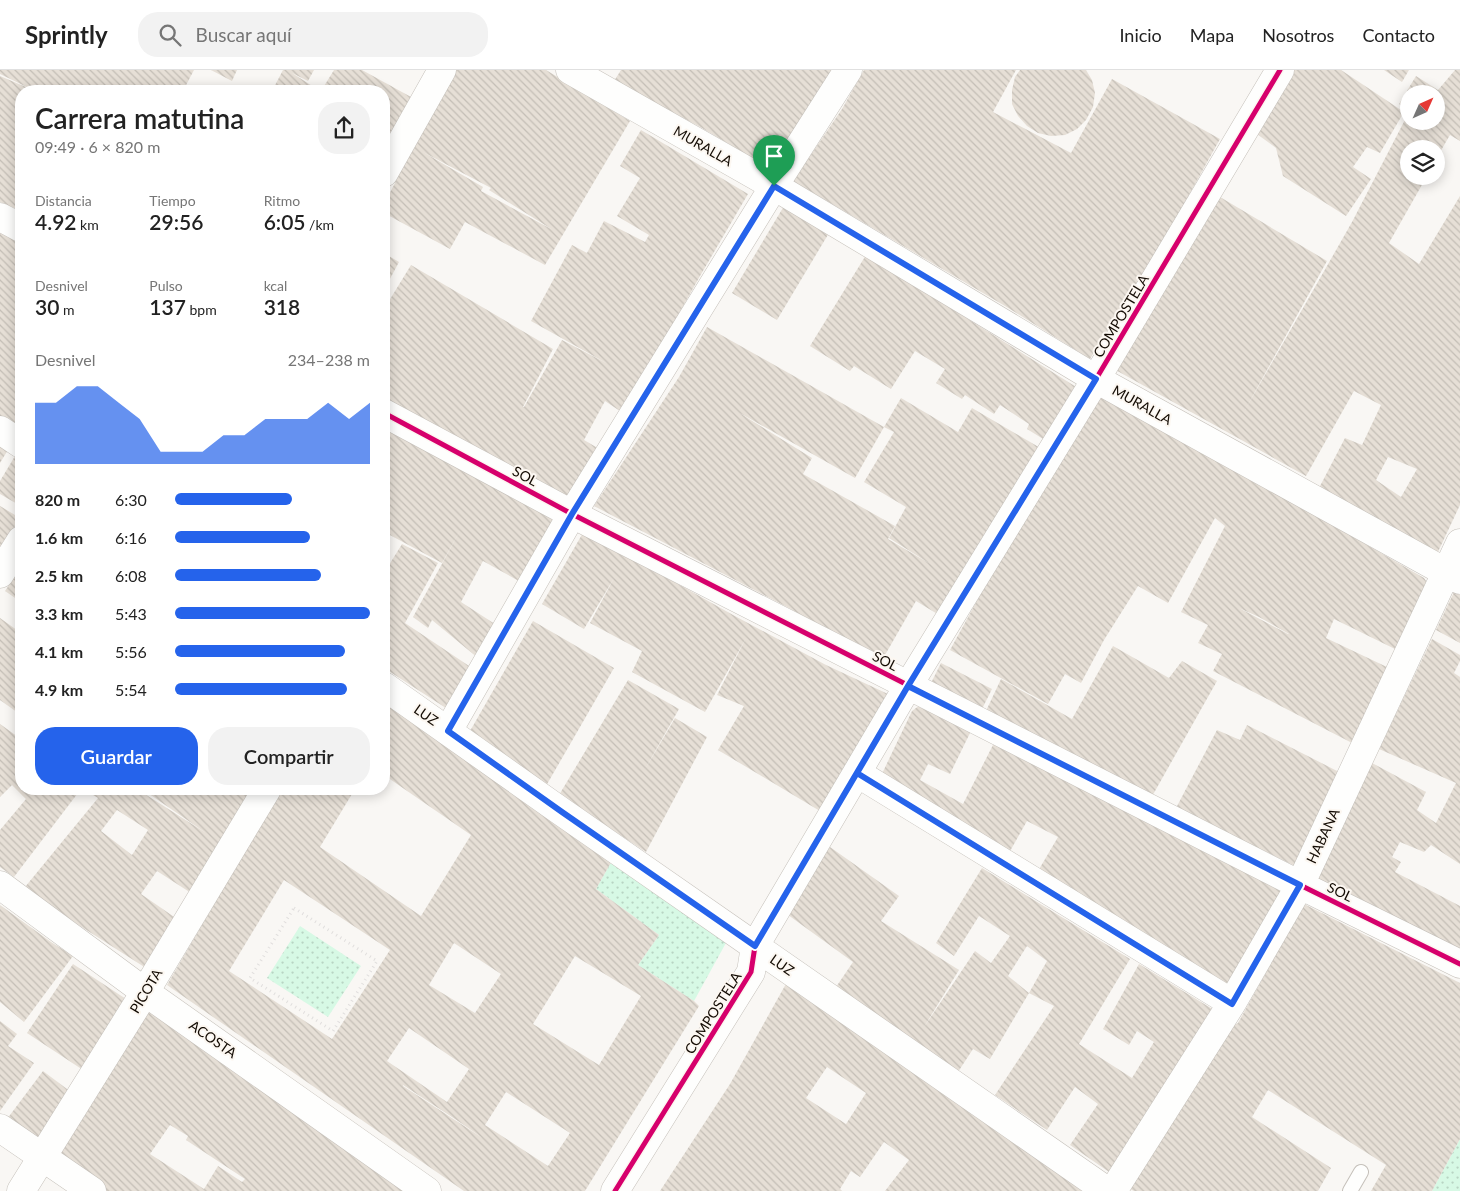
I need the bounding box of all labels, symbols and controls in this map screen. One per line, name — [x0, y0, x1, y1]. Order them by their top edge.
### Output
search box — [138, 12, 488, 57]
text: Sprintly — [25, 20, 108, 49]
icon: search — [156, 21, 184, 49]
text: Buscar aquí — [196, 23, 292, 46]
text: Inicio — [1119, 24, 1162, 46]
text: Mapa — [1190, 24, 1234, 46]
text: Nosotros — [1262, 24, 1334, 46]
text: Contacto — [1362, 24, 1435, 46]
north arrow — [1400, 85, 1445, 130]
map controls — [1400, 85, 1445, 185]
text: Carrera matutina — [35, 101, 244, 135]
button: share — [318, 102, 370, 154]
street label: MURALLA — [671, 122, 736, 170]
pin — [753, 135, 795, 186]
text: 09:49 · 6 × 820 m — [35, 137, 160, 156]
button: layers — [1400, 140, 1445, 185]
icon: arrive — [760, 142, 788, 170]
text: Distancia — [35, 192, 92, 209]
text: Tiempo — [149, 192, 196, 209]
text: Ritmo — [264, 192, 300, 209]
text: 4.92 — [35, 209, 77, 234]
text: 29:56 — [149, 209, 203, 234]
text: 6:05 — [264, 209, 306, 234]
text: km — [77, 216, 99, 233]
text: /km — [306, 216, 334, 233]
street label: COMPOSTELA — [1089, 271, 1152, 360]
text: Desnivel — [35, 277, 88, 294]
text: Pulso — [149, 277, 183, 294]
text: kcal — [264, 277, 287, 294]
text: 30 — [35, 294, 59, 319]
text: 137 — [149, 294, 186, 319]
text: 318 — [264, 294, 300, 319]
text: m — [59, 301, 74, 318]
text: bpm — [186, 301, 217, 318]
text: Desnivel — [35, 350, 95, 369]
text: 234–238 m — [288, 350, 370, 369]
street label: MURALLA — [1110, 381, 1175, 428]
street label: SOL — [510, 462, 541, 489]
text: 820 m — [35, 490, 80, 509]
text: 6:30 — [115, 490, 147, 509]
text: 1.6 km — [35, 528, 83, 547]
text: 6:16 — [115, 528, 147, 547]
text: 2.5 km — [35, 566, 83, 585]
text: 6:08 — [115, 566, 147, 585]
text: 3.3 km — [35, 604, 83, 623]
text: 5:43 — [115, 604, 147, 623]
text: 4.1 km — [35, 642, 83, 661]
text: 5:56 — [115, 642, 147, 661]
street label: SOL — [870, 647, 901, 674]
text: 4.9 km — [35, 680, 83, 699]
text: 5:54 — [115, 680, 147, 699]
street label: LUZ — [411, 700, 442, 729]
button: Guardar — [35, 727, 198, 785]
button: Compartir — [208, 727, 370, 785]
street label: HABANA — [1302, 805, 1343, 866]
street label: SOL — [1325, 878, 1356, 905]
street label: LUZ — [767, 950, 798, 979]
street label: PICOTA — [126, 965, 166, 1016]
street label: COMPOSTELA — [681, 968, 745, 1057]
street label: ACOSTA — [186, 1016, 241, 1061]

